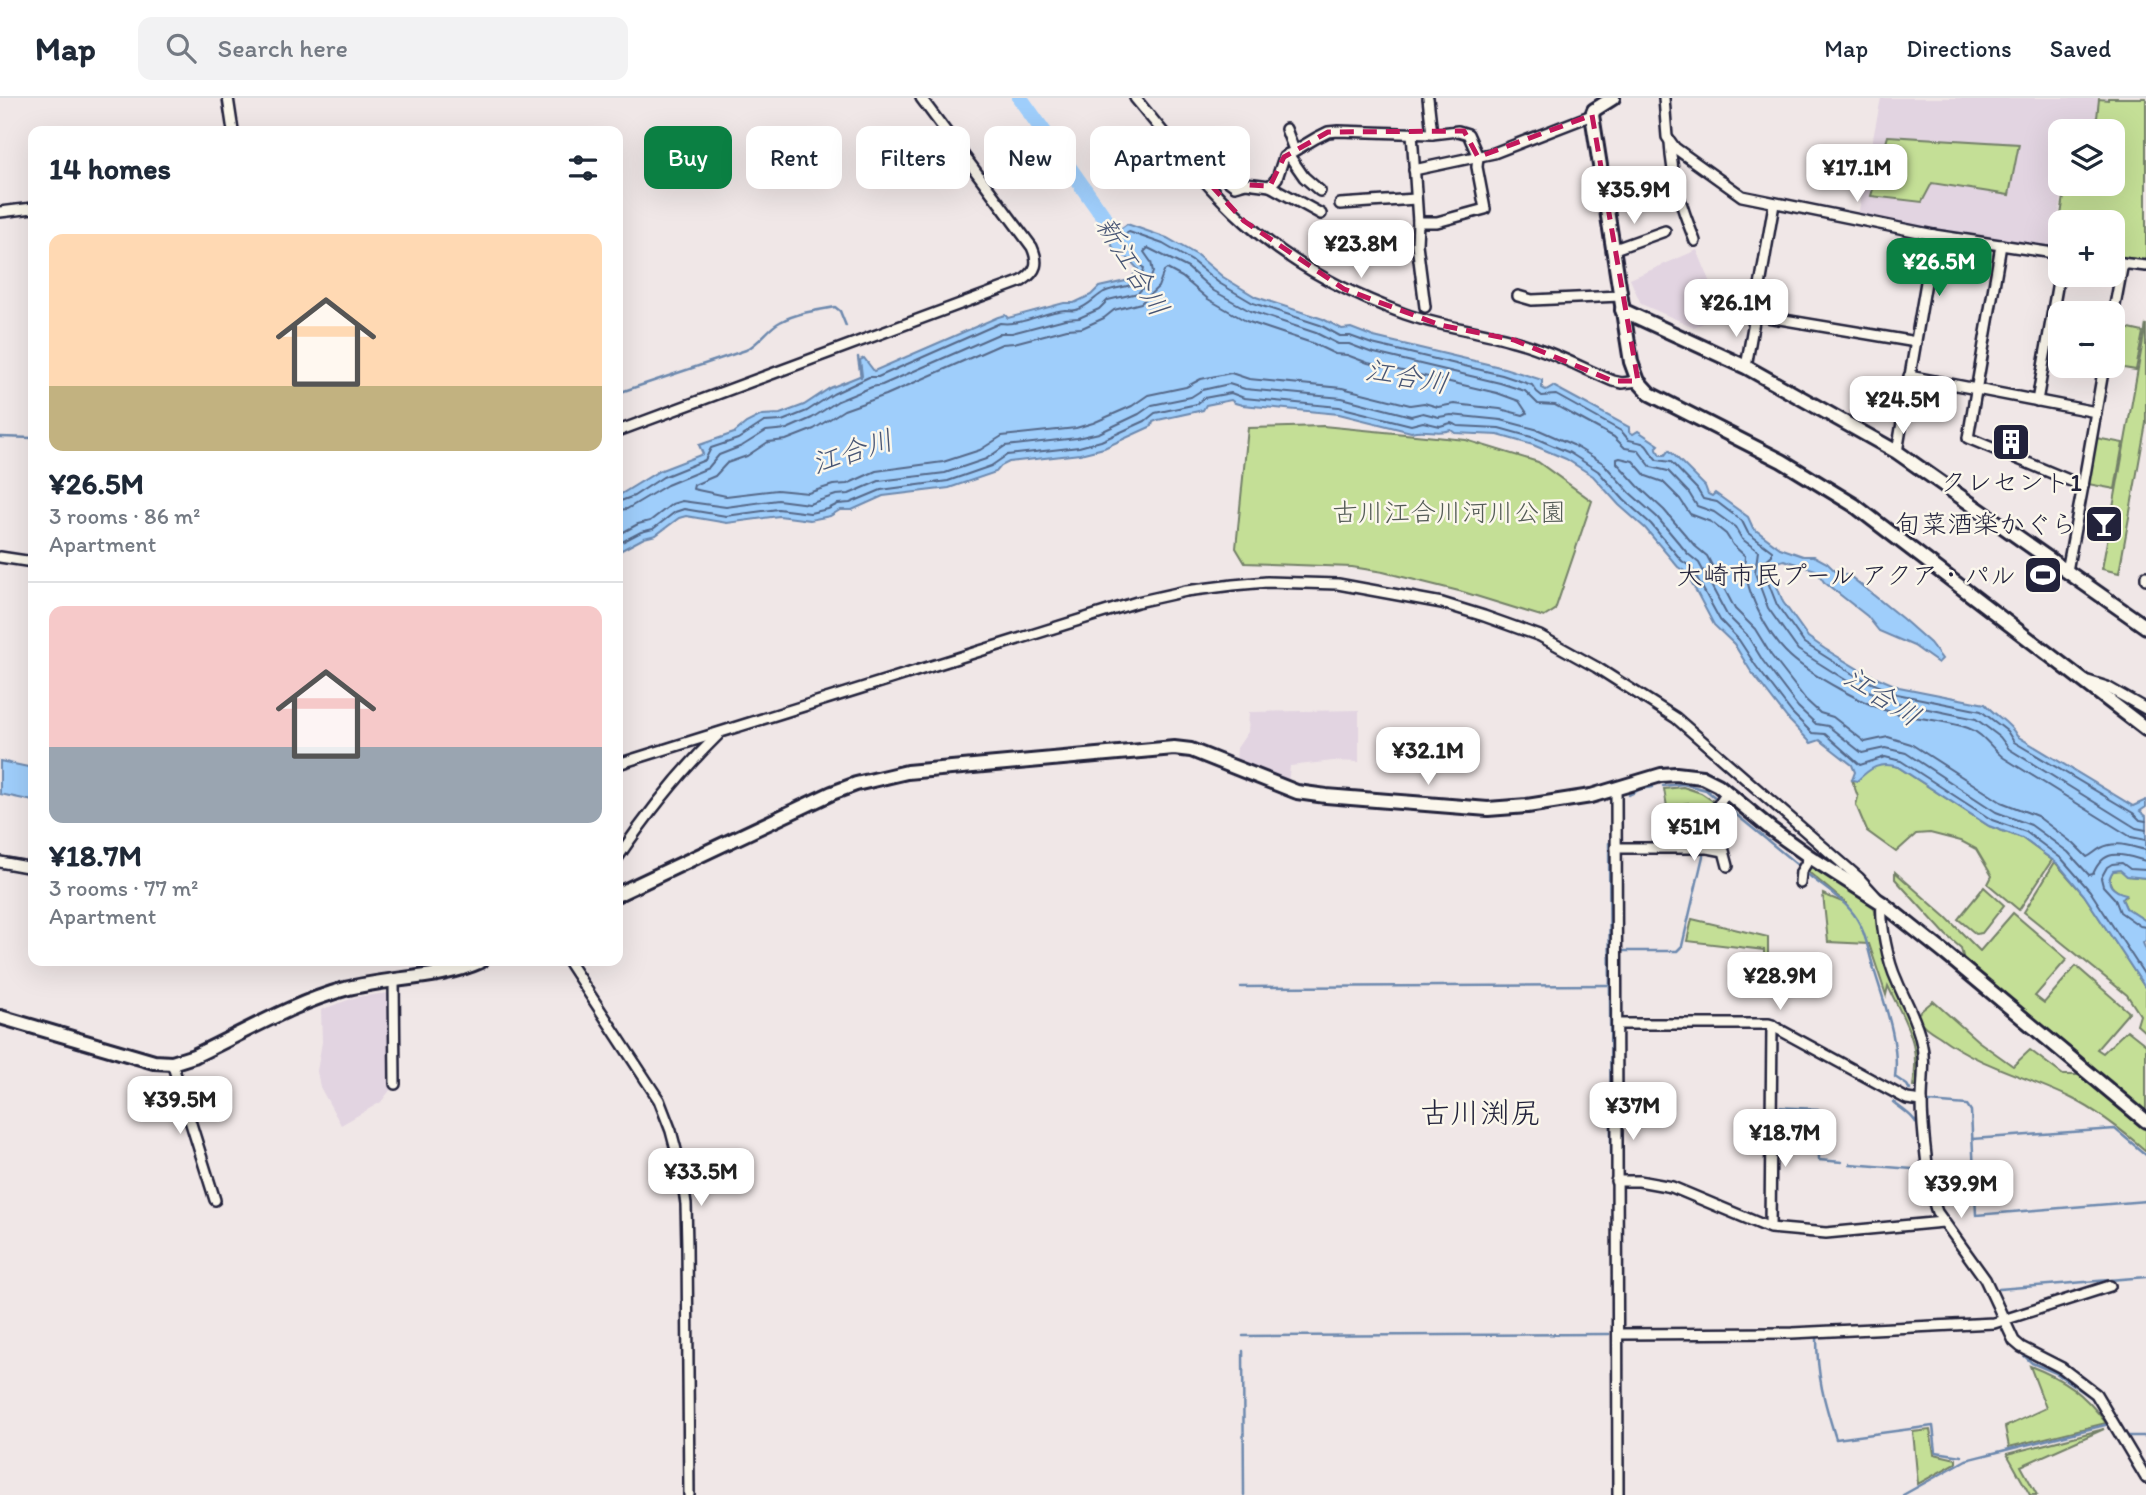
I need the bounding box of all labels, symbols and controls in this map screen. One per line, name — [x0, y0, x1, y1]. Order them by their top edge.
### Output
search box — [138, 17, 628, 80]
text: Map — [35, 29, 96, 68]
icon: search — [162, 29, 200, 67]
text: Search here — [218, 32, 348, 64]
text: Map — [1824, 34, 1868, 63]
text: Directions — [1906, 34, 2012, 63]
text: Saved — [2050, 34, 2111, 63]
map controls — [2048, 119, 2125, 378]
button: layers — [2048, 119, 2125, 196]
chip: Buy — [644, 126, 732, 189]
chip: Rent — [746, 126, 842, 189]
chip: Filters — [856, 126, 970, 189]
chip: New — [984, 126, 1076, 189]
chip: Apartment — [1090, 126, 1250, 189]
pin: ¥17.1M — [1800, 144, 1914, 204]
icon: filters — [564, 149, 602, 187]
text: 14 homes — [49, 150, 171, 187]
text: ¥17.1M — [1822, 153, 1892, 181]
pin: ¥35.9M — [1577, 166, 1691, 226]
text: ¥35.9M — [1597, 175, 1671, 203]
water label: 新江合川 — [1089, 209, 1177, 323]
button: + — [2048, 210, 2125, 287]
pin: ¥23.8M — [1304, 220, 1418, 280]
text: ¥23.8M — [1324, 229, 1398, 257]
pin: ¥26.5M — [1882, 238, 1996, 298]
text: ¥26.5M — [1903, 247, 1975, 275]
icon: home — [263, 279, 389, 405]
pin: ¥26.1M — [1679, 280, 1793, 339]
text: ¥26.1M — [1700, 288, 1772, 316]
button: − — [2048, 301, 2125, 378]
water label: 江合川 — [1363, 352, 1451, 400]
pin: ¥24.5M — [1846, 376, 1960, 436]
text: ¥24.5M — [1866, 385, 1940, 413]
building icon: クレセント1 — [1990, 421, 2032, 463]
water label: 江合川 — [807, 422, 897, 480]
text: ¥26.5M — [49, 465, 144, 502]
place label: クレセント1 — [1940, 466, 2082, 498]
park label: 古川江合川河川公園 — [1332, 496, 1566, 528]
text: 3 rooms · 86 m² — [49, 502, 201, 530]
bar icon: 旬菜酒楽かぐら — [2083, 503, 2125, 545]
place label: 旬菜酒楽かぐら — [1895, 508, 2077, 540]
text: Apartment — [49, 530, 156, 558]
sports icon: 大崎市民プール アクア・パル — [2022, 554, 2064, 596]
place label: 大崎市民プール アクア・パル — [1677, 559, 2016, 591]
icon: home — [263, 651, 389, 777]
water label: 江合川 — [1839, 659, 1927, 733]
pin: ¥32.1M — [1371, 728, 1485, 787]
text: ¥32.1M — [1392, 736, 1464, 764]
pin: ¥51M — [1653, 804, 1735, 863]
text: ¥51M — [1667, 812, 1721, 840]
text: ¥18.7M — [49, 837, 142, 874]
text: 3 rooms · 77 m² — [49, 874, 199, 902]
text: Apartment — [49, 902, 156, 930]
pin: ¥28.9M — [1723, 953, 1837, 1012]
text: ¥28.9M — [1743, 961, 1817, 989]
pin: ¥39.5M — [123, 1076, 237, 1136]
pin: ¥37M — [1592, 1082, 1674, 1142]
text: ¥39.5M — [143, 1085, 217, 1113]
text: ¥37M — [1606, 1091, 1660, 1119]
district label: 古川渕尻 — [1420, 1094, 1540, 1131]
pin: ¥18.7M — [1728, 1110, 1842, 1169]
text: ¥18.7M — [1749, 1118, 1821, 1146]
pin: ¥33.5M — [644, 1148, 758, 1208]
text: ¥33.5M — [664, 1157, 738, 1185]
pin: ¥39.9M — [1904, 1160, 2018, 1220]
text: ¥39.9M — [1924, 1169, 1998, 1197]

